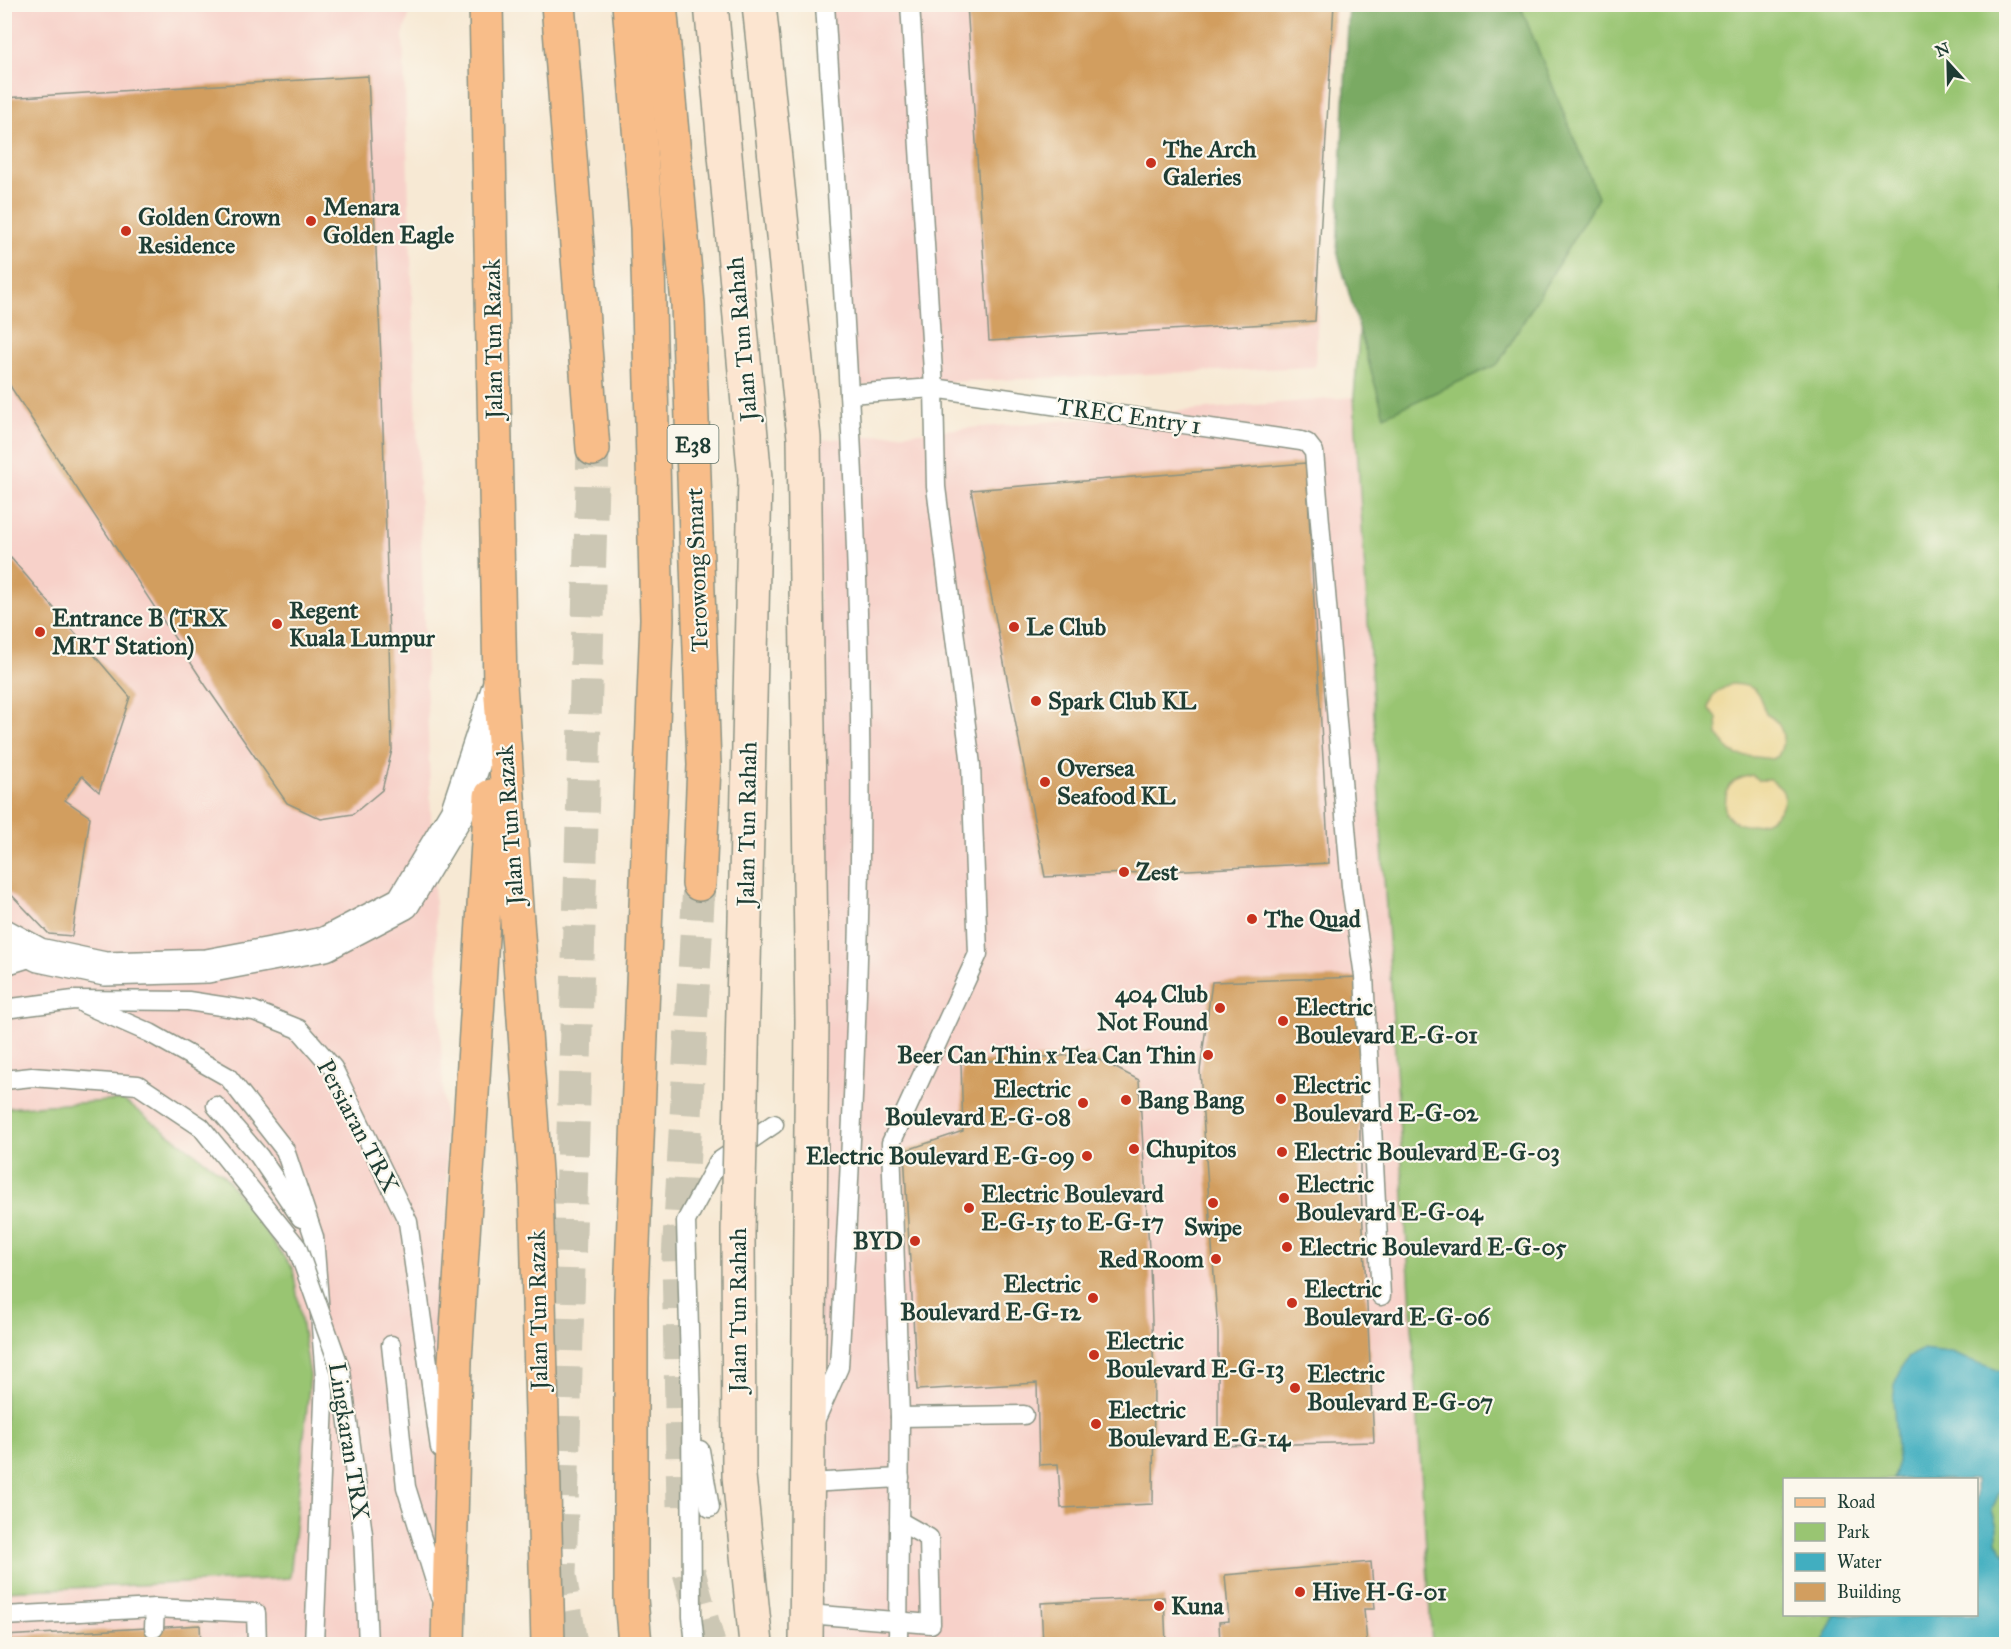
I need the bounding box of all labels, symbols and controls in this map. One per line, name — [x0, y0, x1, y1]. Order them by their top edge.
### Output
north arrow — [1918, 33, 1978, 93]
text: N — [1933, 38, 1953, 61]
place label: The Arch Galeries — [1162, 134, 1257, 192]
marker: The Arch Galeries — [1144, 156, 1158, 170]
place label: Menara Golden Eagle — [323, 192, 454, 250]
place label: Golden Crown Residence — [138, 202, 280, 260]
marker: Menara Golden Eagle — [304, 214, 318, 228]
marker: Golden Crown Residence — [119, 224, 133, 238]
street label: Jalan Tun Rahah — [720, 256, 764, 425]
street label: Jalan Tun Razak — [477, 258, 509, 422]
street label: TREC Entry 1 — [1055, 391, 1203, 441]
road number: E38 — [668, 425, 718, 463]
street label: Terowong Smart — [679, 487, 715, 653]
place label: Regent Kuala Lumpur — [289, 595, 436, 653]
place label: Entrance B (TRX MRT Station) — [52, 603, 228, 661]
place label: Le Club — [1026, 612, 1106, 642]
marker: Regent Kuala Lumpur — [270, 617, 284, 631]
marker: Le Club — [1007, 620, 1021, 634]
marker: Entrance B (TRX MRT Station) — [33, 625, 47, 639]
place label: Spark Club KL — [1048, 686, 1196, 716]
marker: Spark Club KL — [1029, 694, 1043, 708]
street label: Jalan Tun Rahah — [731, 741, 763, 910]
street label: Jalan Tun Razak — [489, 743, 531, 909]
place label: Oversea Seafood KL — [1057, 753, 1176, 811]
marker: Oversea Seafood KL — [1038, 775, 1052, 789]
place label: Zest — [1136, 857, 1179, 887]
marker: Zest — [1117, 865, 1131, 879]
place label: The Quad — [1263, 904, 1362, 934]
marker: The Quad — [1245, 912, 1259, 926]
place label: 404 Club Not Found — [1097, 979, 1209, 1037]
place label: Electric Boulevard E-G-01 — [1295, 992, 1478, 1050]
marker: 404 Club Not Found — [1213, 1001, 1227, 1015]
marker: Electric Boulevard E-G-01 — [1276, 1014, 1290, 1028]
place label: Beer Can Thin x Tea Can Thin — [897, 1040, 1196, 1070]
marker: Beer Can Thin x Tea Can Thin — [1201, 1048, 1215, 1062]
street label: Persiaran TRX — [310, 1054, 406, 1198]
place label: Electric Boulevard E-G-02 — [1293, 1070, 1479, 1128]
place label: Electric Boulevard E-G-08 — [885, 1074, 1071, 1132]
place label: Bang Bang — [1138, 1085, 1244, 1115]
marker: Electric Boulevard E-G-02 — [1274, 1092, 1288, 1106]
marker: Bang Bang — [1119, 1093, 1133, 1107]
marker: Electric Boulevard E-G-08 — [1076, 1096, 1090, 1110]
place label: Chupitos — [1146, 1134, 1237, 1164]
place label: Electric Boulevard E-G-03 — [1294, 1137, 1560, 1167]
place label: Electric Boulevard E-G-09 — [806, 1141, 1075, 1171]
marker: Chupitos — [1127, 1142, 1141, 1156]
marker: Electric Boulevard E-G-03 — [1275, 1145, 1289, 1159]
marker: Electric Boulevard E-G-09 — [1080, 1149, 1094, 1163]
place label: Electric Boulevard E-G-04 — [1296, 1169, 1484, 1227]
place label: Electric Boulevard E-G-15 to E-G-17 — [981, 1179, 1165, 1237]
marker: Electric Boulevard E-G-04 — [1277, 1191, 1291, 1205]
marker: Swipe — [1206, 1196, 1220, 1210]
marker: Electric Boulevard E-G-15 to E-G-17 — [962, 1201, 976, 1215]
place label: Swipe — [1184, 1212, 1242, 1242]
place label: BYD — [853, 1226, 903, 1256]
street label: Jalan Tun Rahah — [723, 1228, 753, 1395]
street label: Jalan Tun Razak — [522, 1229, 554, 1393]
place label: Electric Boulevard E-G-05 — [1299, 1232, 1567, 1262]
marker: BYD — [908, 1234, 922, 1248]
marker: Electric Boulevard E-G-05 — [1280, 1240, 1294, 1254]
place label: Red Room — [1099, 1244, 1205, 1274]
marker: Red Room — [1209, 1252, 1223, 1266]
place label: Electric Boulevard E-G-12 — [900, 1269, 1082, 1327]
place label: Electric Boulevard E-G-06 — [1304, 1274, 1491, 1332]
marker: Electric Boulevard E-G-12 — [1086, 1291, 1100, 1305]
marker: Electric Boulevard E-G-06 — [1285, 1296, 1299, 1310]
place label: Electric Boulevard E-G-13 — [1106, 1326, 1284, 1384]
marker: Electric Boulevard E-G-13 — [1087, 1348, 1101, 1362]
place label: Electric Boulevard E-G-07 — [1307, 1359, 1493, 1417]
street label: Lingkaran TRX — [322, 1360, 376, 1522]
marker: Electric Boulevard E-G-07 — [1288, 1381, 1302, 1395]
place label: Electric Boulevard E-G-14 — [1108, 1395, 1292, 1453]
marker: Electric Boulevard E-G-14 — [1089, 1417, 1103, 1431]
legend — [1783, 1478, 1978, 1616]
text: Road — [1837, 1491, 1875, 1513]
text: Park — [1837, 1521, 1870, 1543]
text: Water — [1837, 1551, 1882, 1573]
place label: Hive H-G-01 — [1312, 1577, 1447, 1607]
text: Building — [1837, 1581, 1901, 1604]
marker: Hive H-G-01 — [1293, 1585, 1307, 1599]
place label: Kuna — [1171, 1591, 1224, 1621]
marker: Kuna — [1152, 1599, 1166, 1613]

